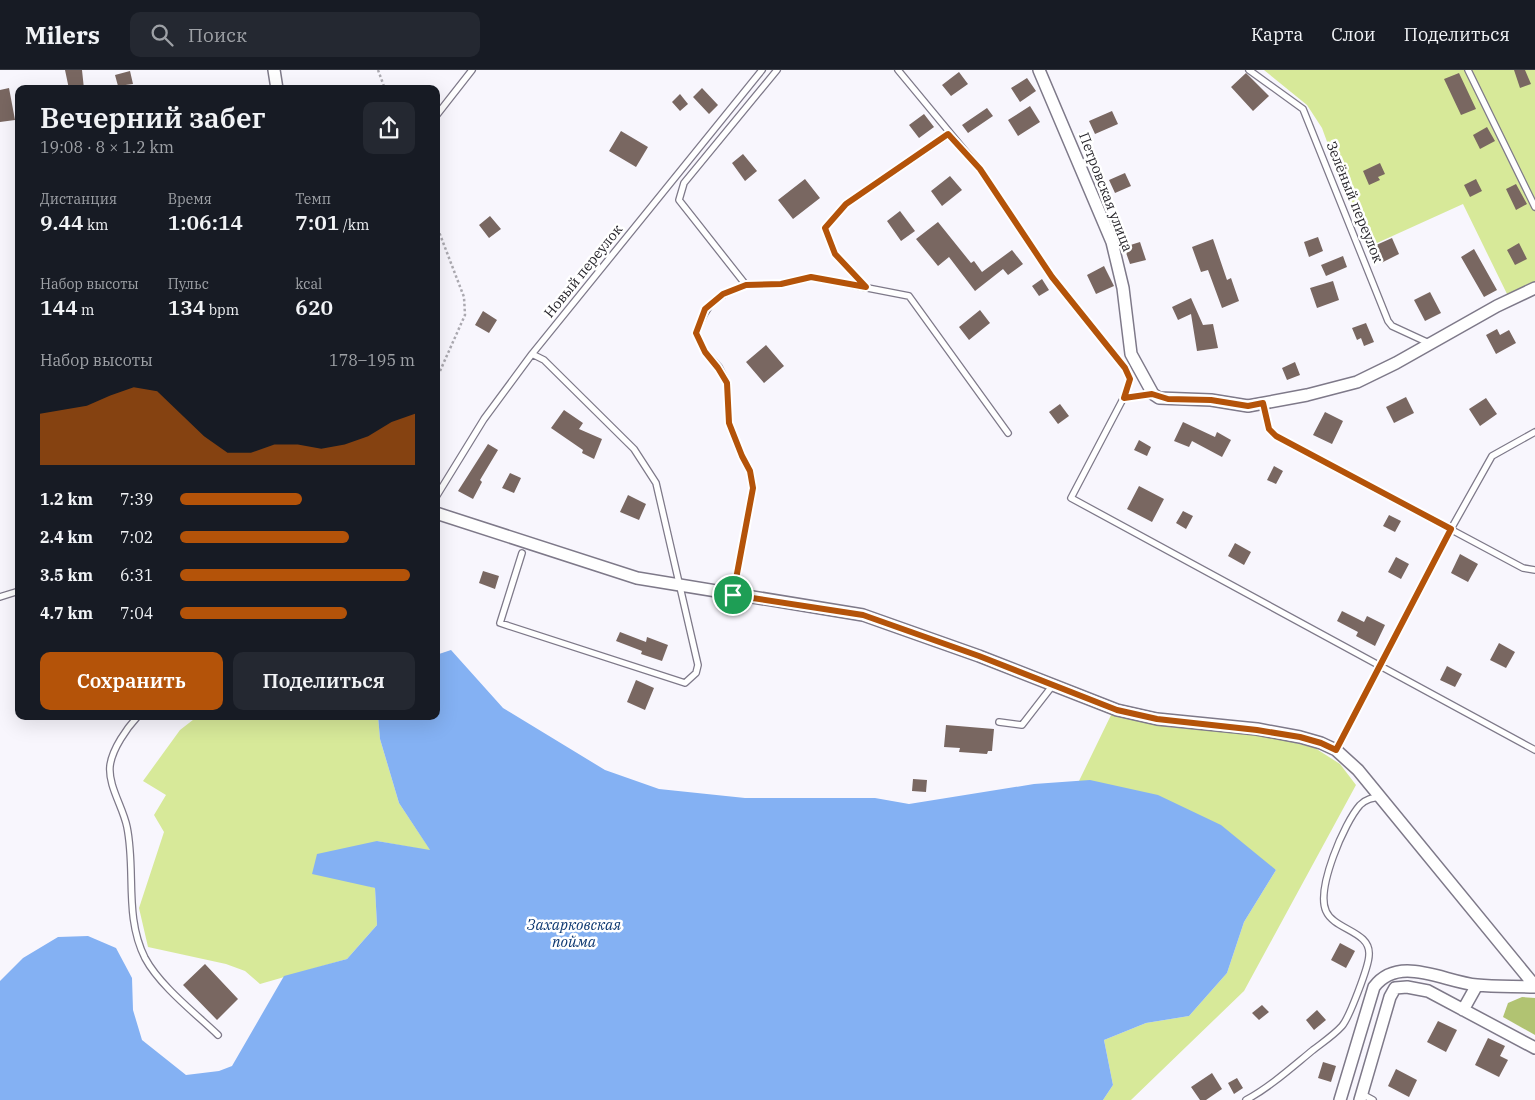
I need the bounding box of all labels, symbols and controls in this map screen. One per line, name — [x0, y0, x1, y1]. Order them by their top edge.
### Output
search box — [130, 12, 480, 57]
text: Milers — [25, 19, 100, 51]
icon: search — [148, 21, 176, 49]
text: Поиск — [188, 23, 247, 47]
text: Карта — [1251, 23, 1303, 46]
text: Слои — [1331, 23, 1376, 46]
text: Поделиться — [1404, 23, 1510, 46]
text: Вечерний забег — [40, 99, 266, 136]
button: share — [363, 102, 415, 154]
street label: Петровская улица — [1075, 130, 1137, 254]
text: 19:08 · 8 × 1.2 km — [40, 137, 174, 157]
street label: Зелёный переулок — [1322, 139, 1388, 265]
text: Дистанция — [40, 190, 117, 208]
text: Время — [168, 190, 212, 208]
text: Темп — [295, 190, 331, 208]
text: 9.44 — [40, 208, 84, 236]
text: 1:06:14 — [168, 208, 243, 236]
text: 7:01 — [295, 208, 339, 236]
text: km — [84, 216, 108, 234]
text: /km — [339, 216, 369, 234]
street label: Новый переулок — [540, 221, 626, 321]
text: Набор высоты — [40, 275, 139, 293]
text: Пульс — [168, 275, 209, 293]
text: kcal — [295, 275, 322, 293]
text: 144 — [40, 293, 78, 321]
text: 134 — [168, 293, 205, 321]
text: 620 — [295, 293, 333, 321]
text: m — [78, 301, 94, 319]
text: bpm — [205, 301, 239, 319]
text: Набор высоты — [40, 350, 153, 370]
text: 178–195 m — [329, 350, 415, 370]
text: 1.2 km — [40, 489, 93, 509]
text: 7:39 — [120, 489, 153, 509]
text: 2.4 km — [40, 527, 93, 547]
text: 7:02 — [120, 527, 153, 547]
text: 3.5 km — [40, 565, 93, 585]
text: 6:31 — [120, 565, 153, 585]
pin — [712, 574, 754, 616]
icon: arrive — [719, 581, 747, 609]
text: 4.7 km — [40, 603, 93, 623]
text: 7:04 — [120, 603, 153, 623]
button: Сохранить — [40, 652, 223, 710]
button: Поделиться — [233, 652, 415, 710]
water label: Захарковская пойма — [527, 915, 621, 951]

